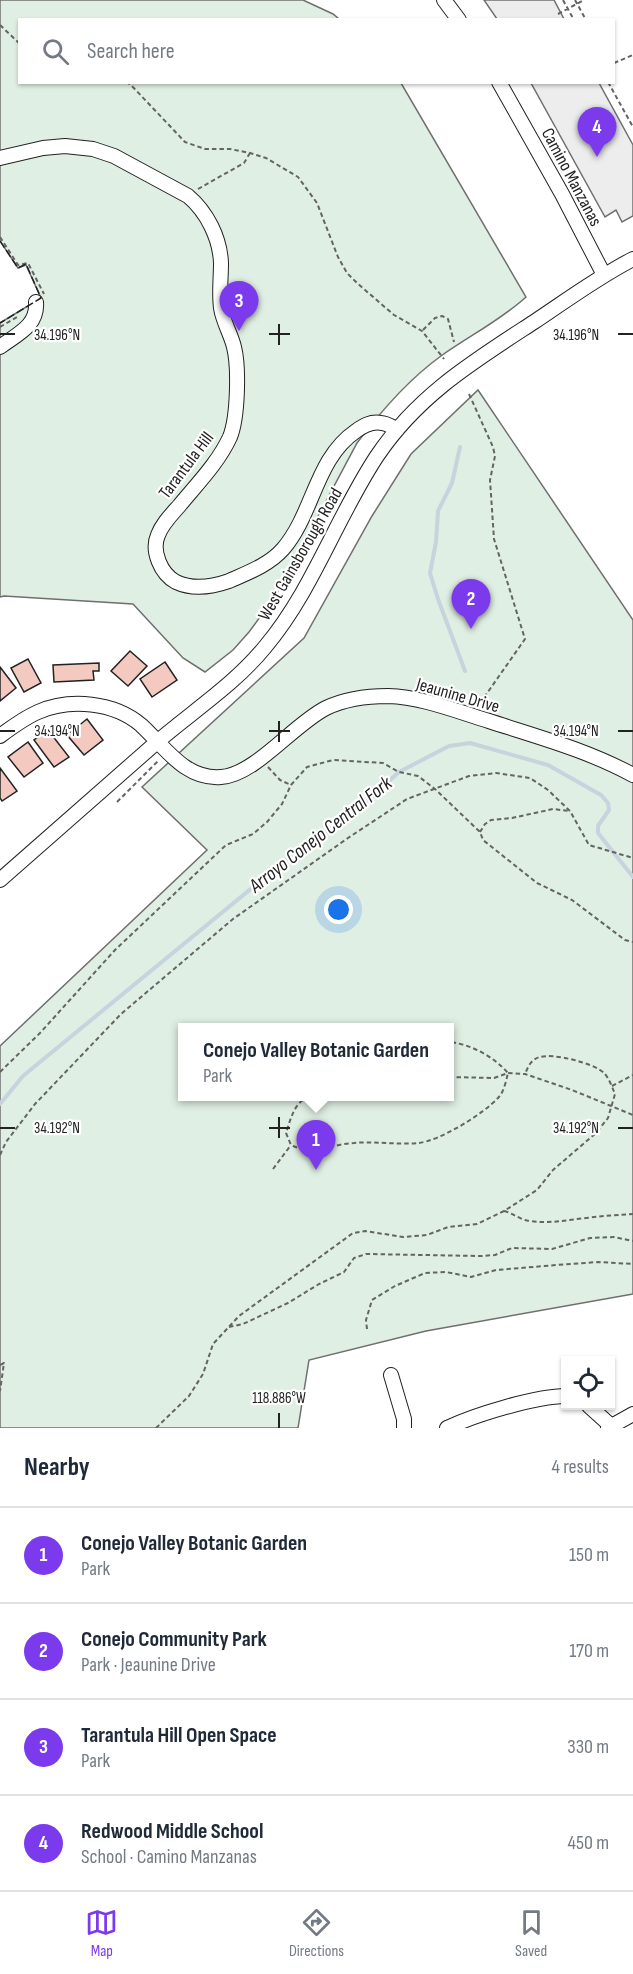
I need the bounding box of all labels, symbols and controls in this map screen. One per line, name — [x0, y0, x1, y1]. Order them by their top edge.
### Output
search box — [18, 18, 615, 84]
icon: search — [39, 35, 72, 68]
text: Search here — [87, 38, 174, 65]
pin: 4 — [578, 108, 616, 157]
street label: Camino Manzanas — [537, 125, 606, 230]
pin: 3 — [220, 282, 258, 331]
text: 34.196°N — [34, 326, 80, 345]
text: 34.196°N — [553, 326, 599, 345]
street label: Tarantula Hill — [155, 428, 218, 503]
street label: West Gainsborough Road — [254, 484, 347, 624]
pin: 2 — [452, 580, 490, 629]
street label: Jeaunine Drive — [413, 673, 502, 717]
text: 34.194°N — [34, 722, 80, 741]
text: 34.194°N — [553, 722, 599, 741]
water label: Arroyo Conejo Central Fork — [244, 771, 397, 899]
your location — [324, 895, 353, 924]
popup — [178, 1023, 454, 1101]
text: Conejo Valley Botanic Garden — [203, 1037, 429, 1064]
text: Park — [203, 1064, 232, 1088]
text: 34.192°N — [34, 1119, 80, 1138]
text: 34.192°N — [553, 1119, 599, 1138]
pin: 1 — [296, 1120, 336, 1170]
map controls — [561, 1356, 615, 1410]
button: locate — [561, 1356, 615, 1410]
text: 118.886°W — [252, 1389, 306, 1408]
text: Nearby — [24, 1452, 90, 1483]
text: 4 results — [552, 1455, 609, 1479]
text: Conejo Valley Botanic Garden — [81, 1530, 307, 1557]
text: 1 — [40, 1543, 47, 1567]
text: 150 m — [569, 1543, 609, 1567]
text: Park — [81, 1557, 110, 1581]
text: Conejo Community Park — [81, 1626, 267, 1653]
text: 2 — [39, 1639, 48, 1663]
text: 170 m — [569, 1639, 609, 1663]
text: Park · Jeaunine Drive — [81, 1653, 216, 1677]
text: Tarantula Hill Open Space — [81, 1722, 277, 1749]
text: 3 — [39, 1735, 48, 1759]
text: 330 m — [567, 1735, 609, 1759]
text: Park — [81, 1749, 110, 1773]
text: Redwood Middle School — [81, 1818, 263, 1845]
text: 4 — [39, 1831, 48, 1855]
text: 450 m — [568, 1831, 609, 1855]
text: School · Camino Manzanas — [81, 1845, 257, 1869]
tab: Map — [85, 1906, 118, 1961]
tab: Directions — [289, 1906, 344, 1961]
tab: Saved — [515, 1906, 548, 1961]

